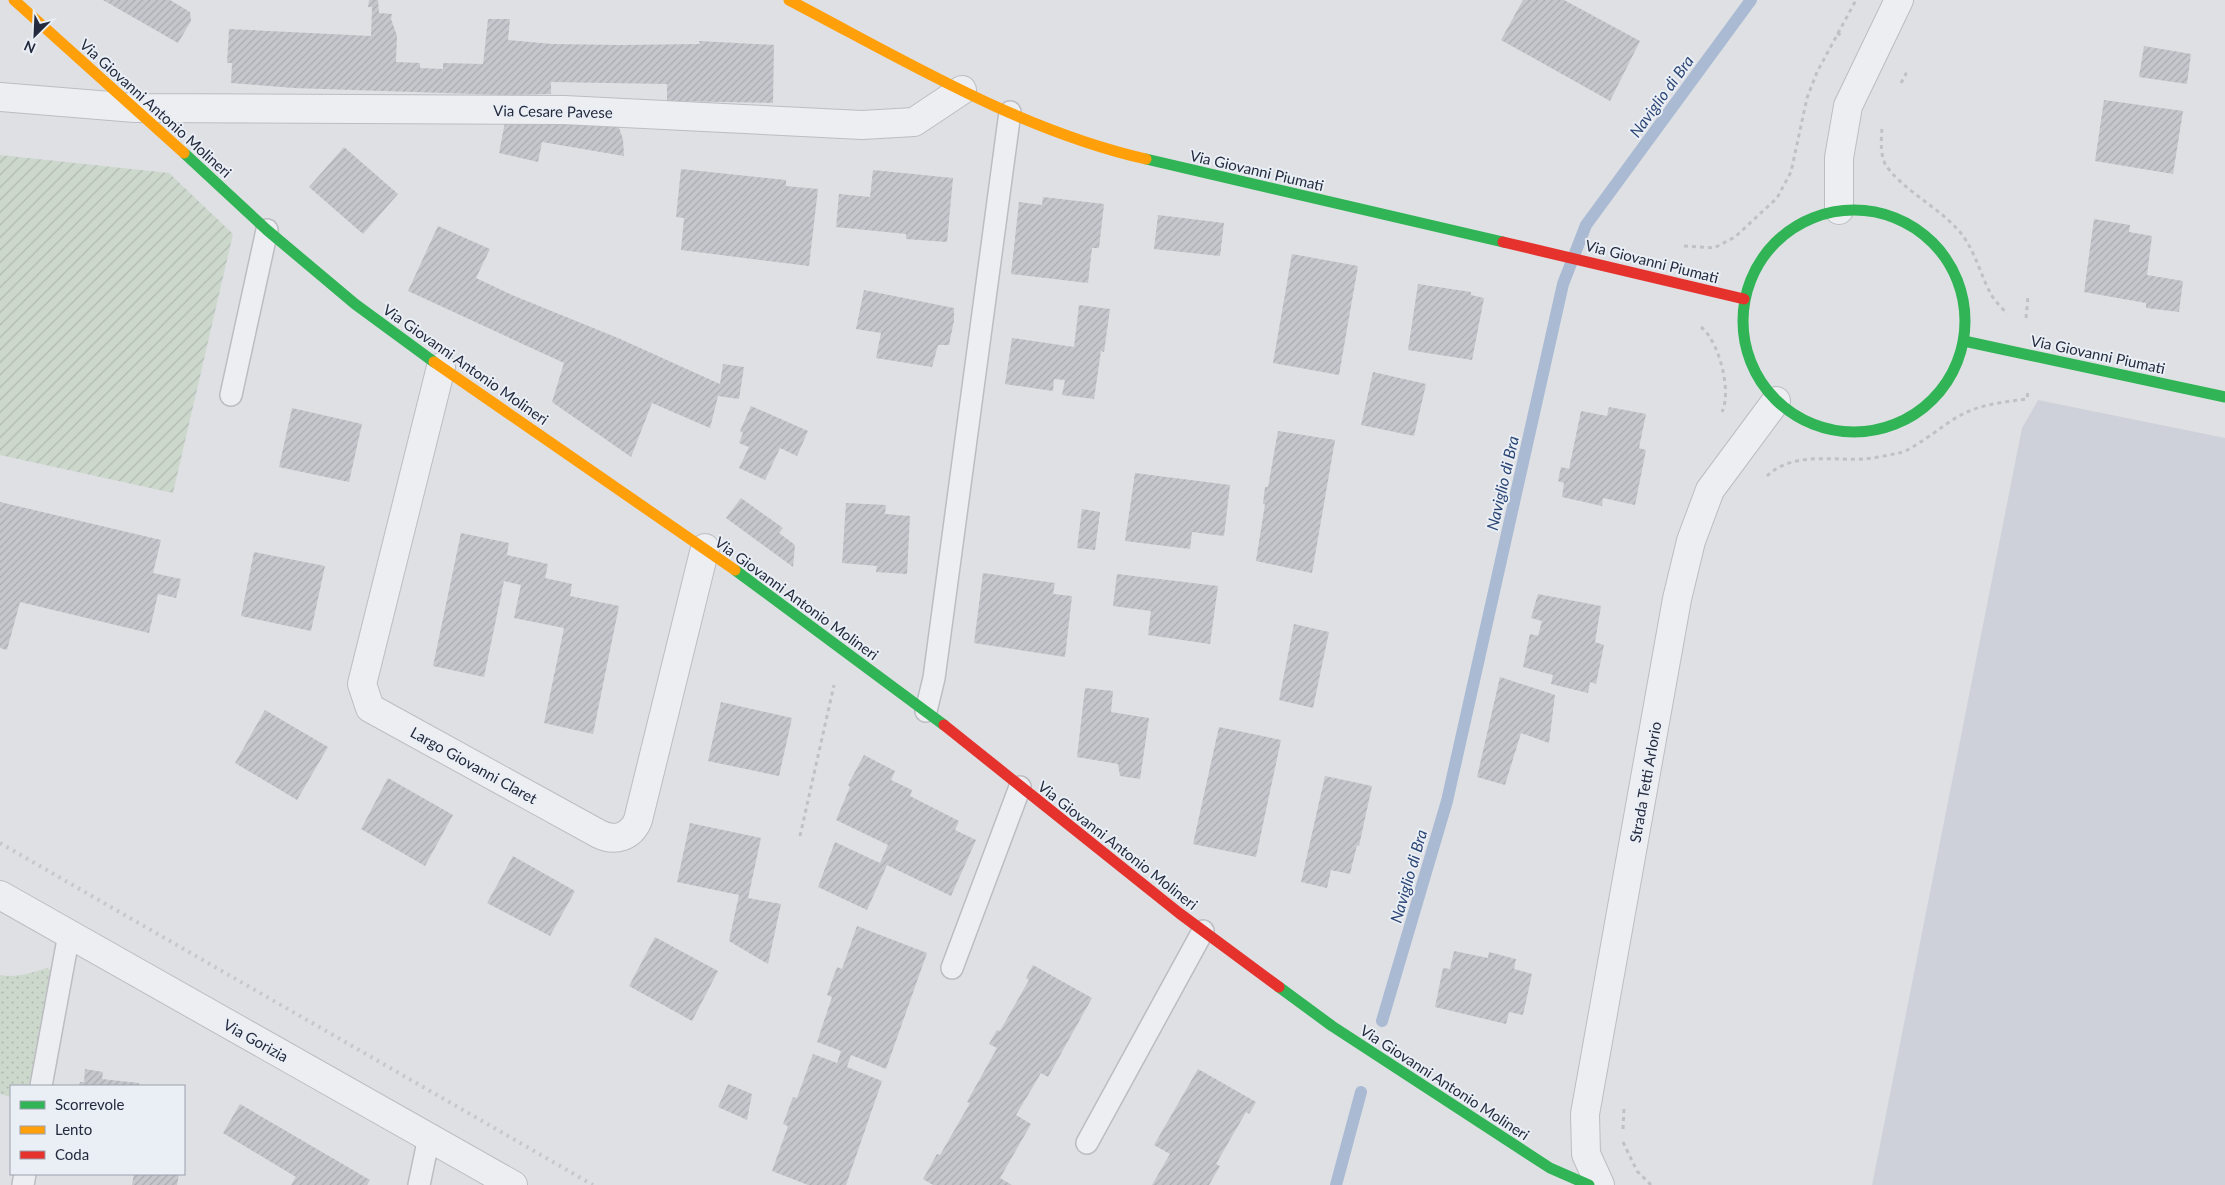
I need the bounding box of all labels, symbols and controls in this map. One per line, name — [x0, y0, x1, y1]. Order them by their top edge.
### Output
north arrow — [10, 10, 60, 60]
street label: Via Giovanni Antonio Molineri — [76, 35, 236, 181]
text: N — [21, 37, 38, 57]
water label: Naviglio di Bra — [1625, 51, 1697, 141]
street label: Via Cesare Pavese — [493, 101, 613, 121]
street label: Via Giovanni Piumati — [1188, 146, 1326, 194]
street label: Via Giovanni Piumati — [1583, 236, 1721, 286]
street label: Via Giovanni Antonio Molineri — [380, 300, 552, 428]
street label: Via Giovanni Piumati — [2029, 331, 2167, 377]
water label: Naviglio di Bra — [1482, 434, 1522, 532]
street label: Via Giovanni Antonio Molineri — [712, 533, 882, 663]
street label: Strada Tetti Arlorio — [1625, 720, 1665, 844]
street label: Largo Giovanni Claret — [408, 723, 541, 808]
street label: Via Giovanni Antonio Molineri — [1035, 777, 1201, 913]
water label: Naviglio di Bra — [1386, 827, 1430, 925]
street label: Via Gorizia — [220, 1015, 292, 1065]
street label: Via Giovanni Antonio Molineri — [1357, 1021, 1533, 1143]
legend — [10, 1085, 185, 1175]
text: Scorrevole — [55, 1095, 125, 1113]
text: Lento — [55, 1120, 92, 1138]
text: Coda — [55, 1145, 89, 1163]

